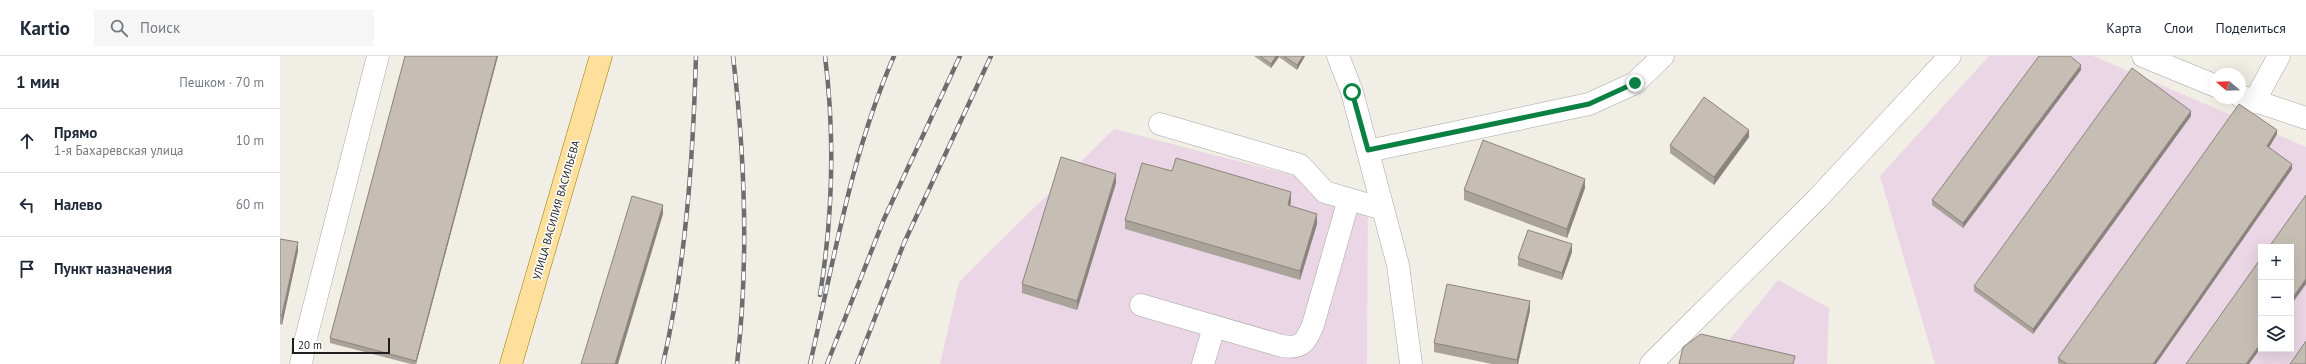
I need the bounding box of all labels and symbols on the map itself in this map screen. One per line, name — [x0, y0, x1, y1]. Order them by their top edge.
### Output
north arrow — [2210, 68, 2246, 104]
route end — [1626, 74, 1644, 92]
route start — [1343, 83, 1361, 101]
street label: УЛИЦА ВАСИЛИЯ ВАСИЛЬЕВА — [529, 138, 583, 281]
scale bar — [292, 336, 390, 355]

